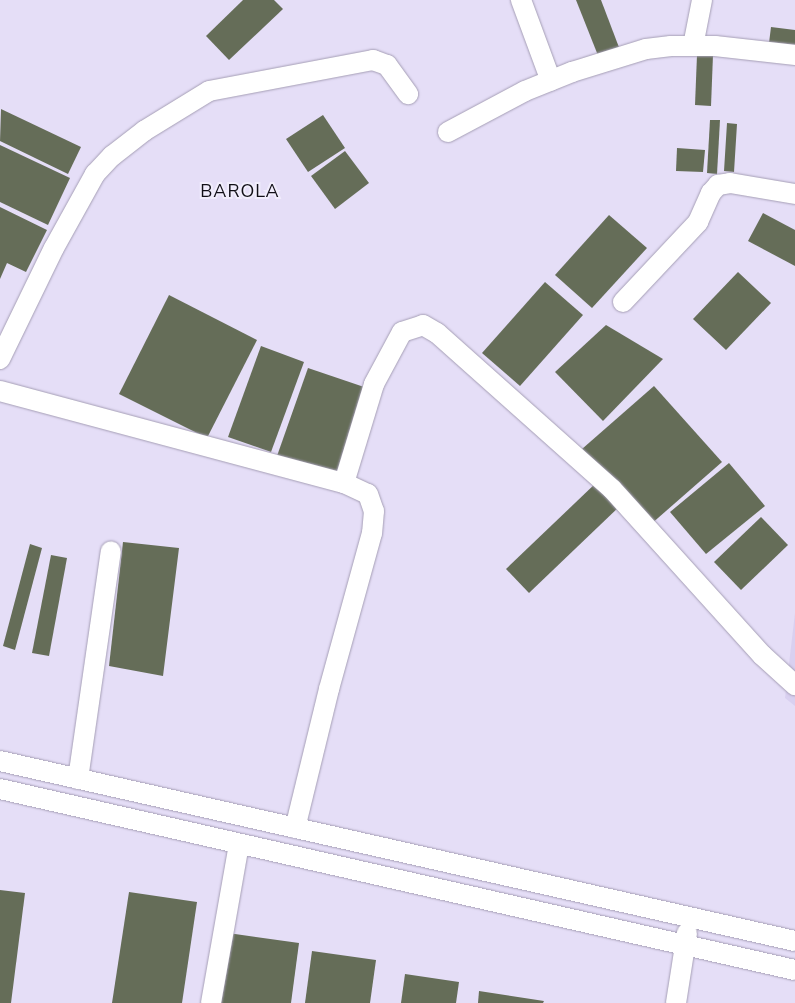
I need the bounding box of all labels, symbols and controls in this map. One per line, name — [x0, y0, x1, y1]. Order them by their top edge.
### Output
district label: BAROLA — [200, 180, 280, 202]

